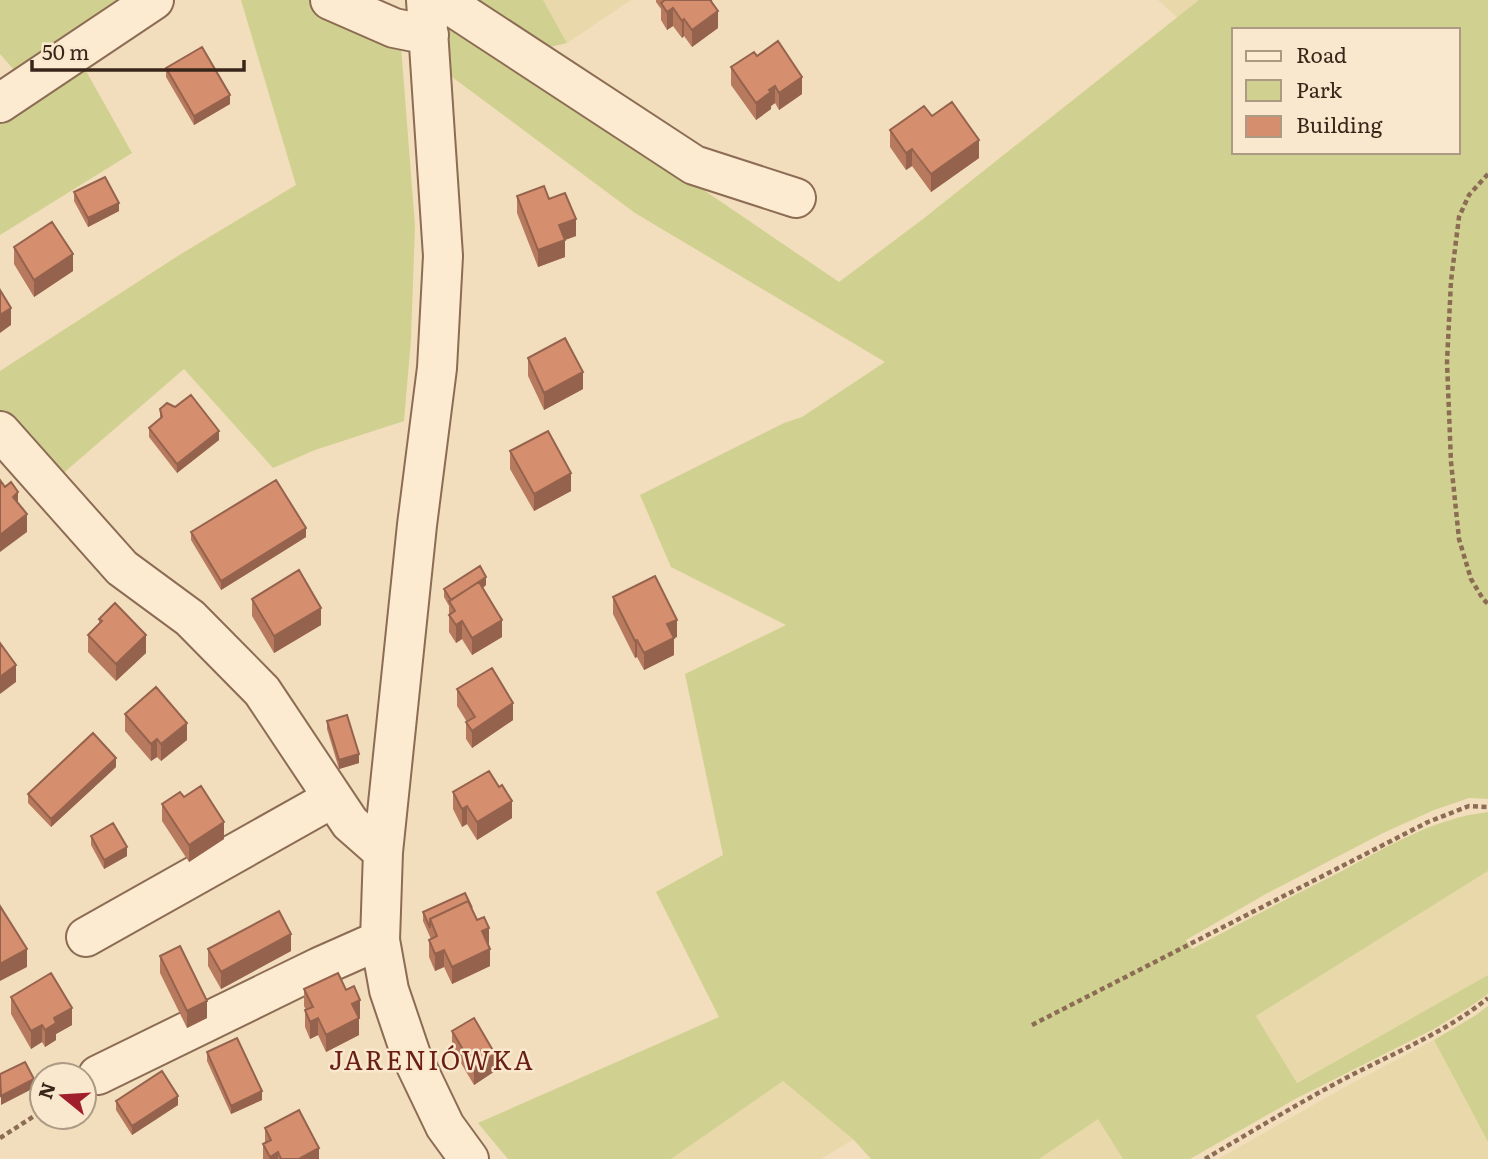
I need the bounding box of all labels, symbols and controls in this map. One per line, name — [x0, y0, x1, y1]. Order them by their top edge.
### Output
scale bar — [32, 28, 243, 72]
legend — [1232, 28, 1460, 154]
text: 50 m — [42, 35, 89, 66]
text: Road — [1296, 38, 1347, 69]
text: Park — [1296, 73, 1342, 104]
text: Building — [1296, 108, 1383, 139]
district label: JARENIÓWKA — [329, 1039, 535, 1078]
north arrow — [28, 1061, 98, 1131]
text: N — [30, 1078, 62, 1102]

